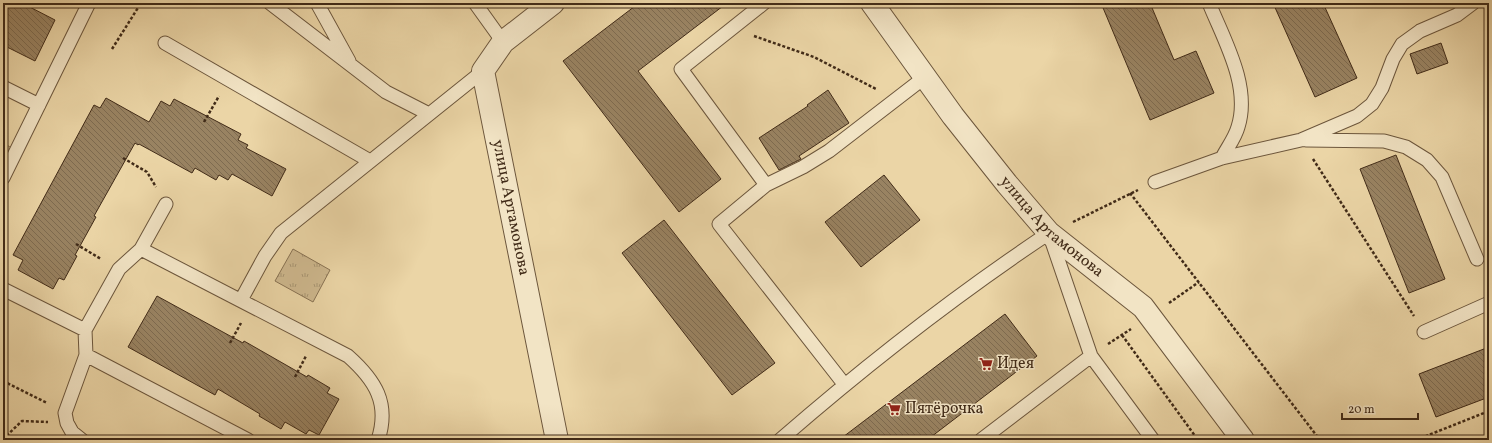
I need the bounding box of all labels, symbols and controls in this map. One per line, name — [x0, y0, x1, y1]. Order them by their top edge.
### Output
street label: улица Артамонова — [486, 138, 535, 277]
street label: улица Артамонова — [994, 172, 1108, 283]
place label: Идея — [997, 353, 1034, 375]
supermarket icon: Идея — [978, 356, 994, 372]
scale bar — [1342, 395, 1418, 421]
place label: Пятёрочка — [905, 398, 984, 420]
supermarket icon: Пятёрочка — [886, 401, 902, 417]
text: 20 m — [1348, 402, 1375, 418]

